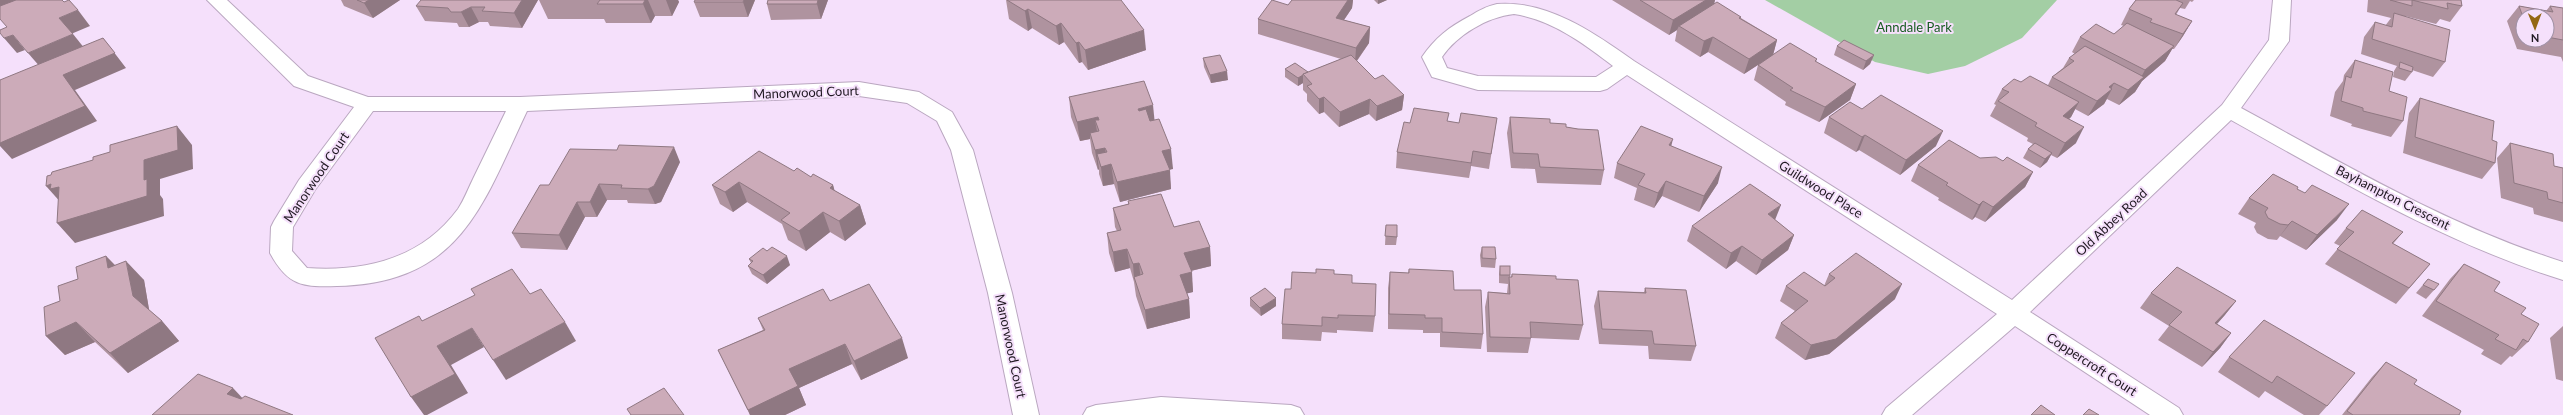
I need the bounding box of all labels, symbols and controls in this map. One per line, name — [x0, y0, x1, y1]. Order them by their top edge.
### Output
north arrow — [2515, 8, 2555, 48]
park label: Anndale Park — [1876, 19, 1952, 35]
text: N — [2531, 32, 2540, 45]
street label: Manorwood Court — [753, 82, 859, 102]
street label: Manorwood Court — [280, 128, 352, 225]
street label: Guildwood Place — [1776, 157, 1866, 221]
street label: Bayhampton Crescent — [2333, 161, 2453, 233]
street label: Old Abbey Road — [2072, 185, 2150, 259]
street label: Manorwood Court — [992, 293, 1030, 400]
street label: Coppercroft Court — [2044, 329, 2140, 399]

